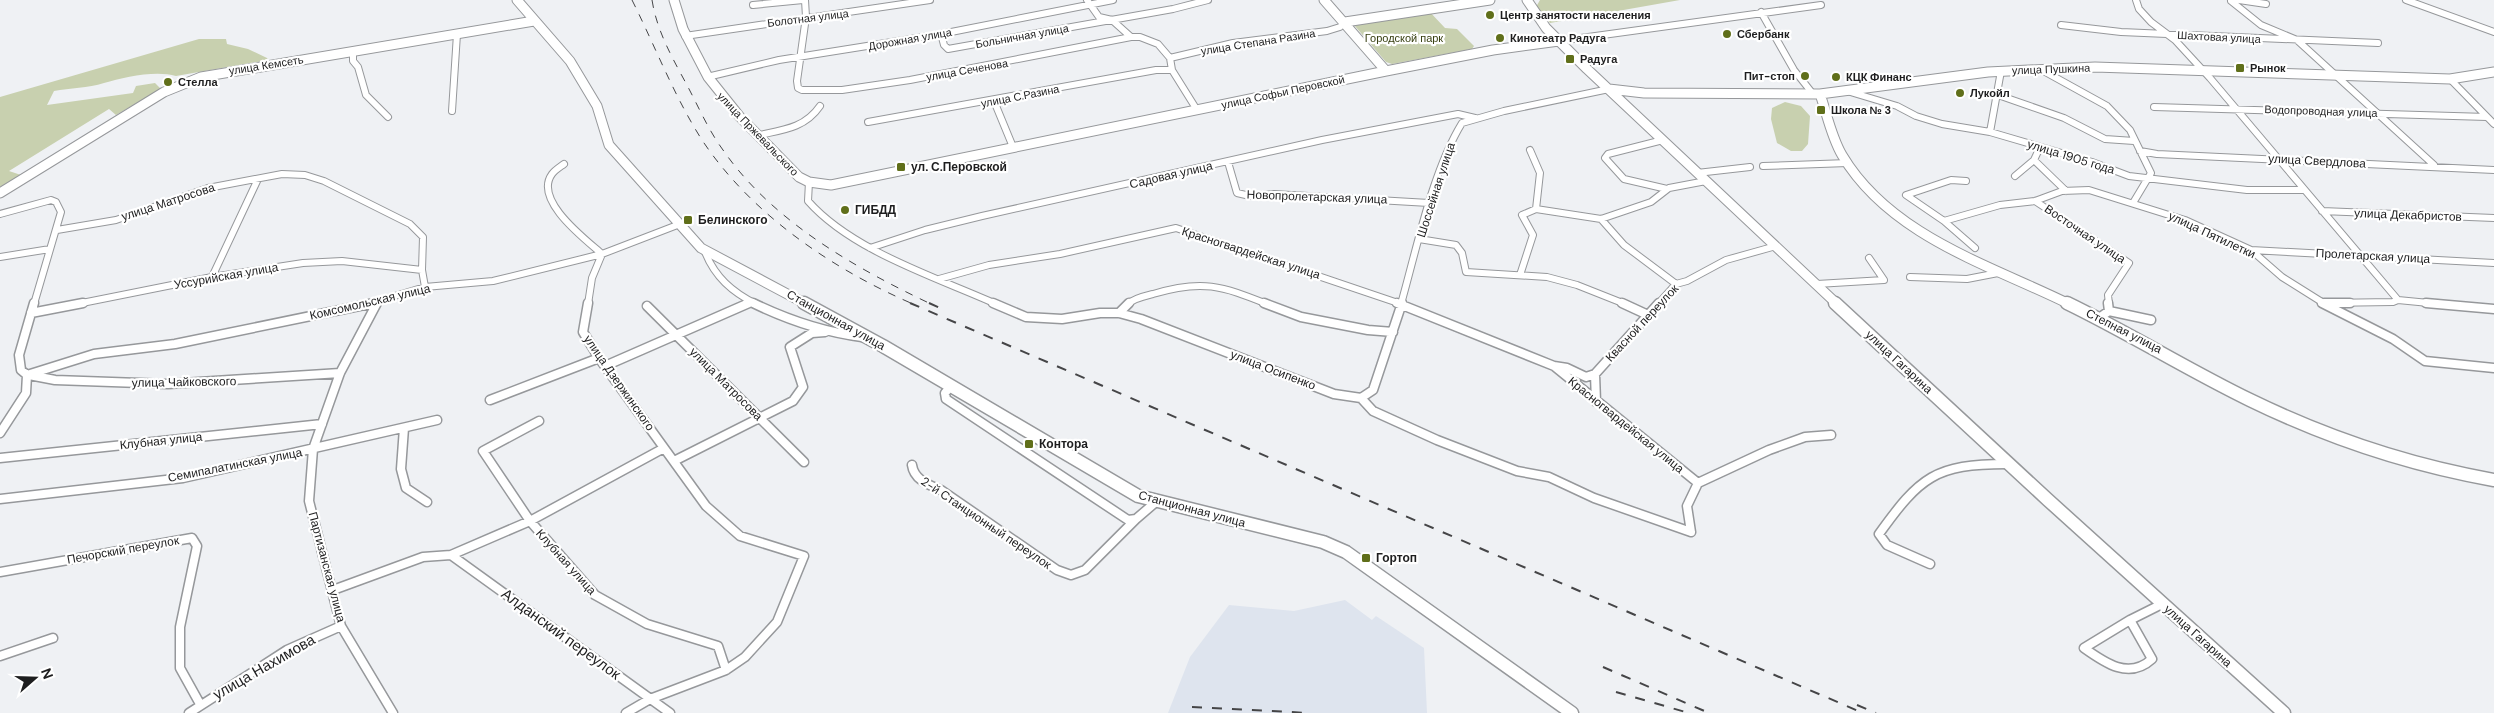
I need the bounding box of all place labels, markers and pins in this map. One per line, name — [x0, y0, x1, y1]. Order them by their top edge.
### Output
place label: Центр занятости населения — [1500, 8, 1651, 22]
marker: Центр занятости населения — [1484, 9, 1496, 21]
place label: Сбербанк — [1737, 27, 1790, 41]
marker: Сбербанк — [1721, 28, 1733, 40]
place label: Кинотеатр Радуга — [1510, 31, 1607, 45]
marker: Кинотеатр Радуга — [1494, 32, 1506, 44]
place label: Радуга — [1580, 52, 1618, 66]
marker: Радуга — [1564, 53, 1576, 65]
place label: Рынок — [2250, 61, 2286, 75]
marker: Рынок — [2234, 62, 2246, 74]
place label: Пит-стоп — [1744, 69, 1795, 83]
marker: Пит-стоп — [1799, 70, 1811, 82]
place label: КЦК Финанс — [1846, 70, 1912, 84]
marker: КЦК Финанс — [1830, 71, 1842, 83]
place label: Стелла — [178, 75, 218, 89]
marker: Стелла — [162, 76, 174, 88]
place label: Лукойл — [1970, 86, 2010, 100]
marker: Лукойл — [1954, 87, 1966, 99]
place label: Школа № 3 — [1831, 103, 1891, 117]
marker: Школа № 3 — [1815, 104, 1827, 116]
place label: ул. С.Перовской — [911, 159, 1007, 175]
marker: ул. С.Перовской — [895, 161, 907, 173]
place label: ГИБДД — [855, 202, 897, 218]
marker: ГИБДД — [839, 204, 851, 216]
place label: Белинского — [698, 212, 768, 228]
marker: Белинского — [682, 214, 694, 226]
place label: Контора — [1039, 436, 1088, 452]
marker: Контора — [1023, 438, 1035, 450]
place label: Гортоп — [1376, 550, 1417, 566]
marker: Гортоп — [1360, 552, 1372, 564]

